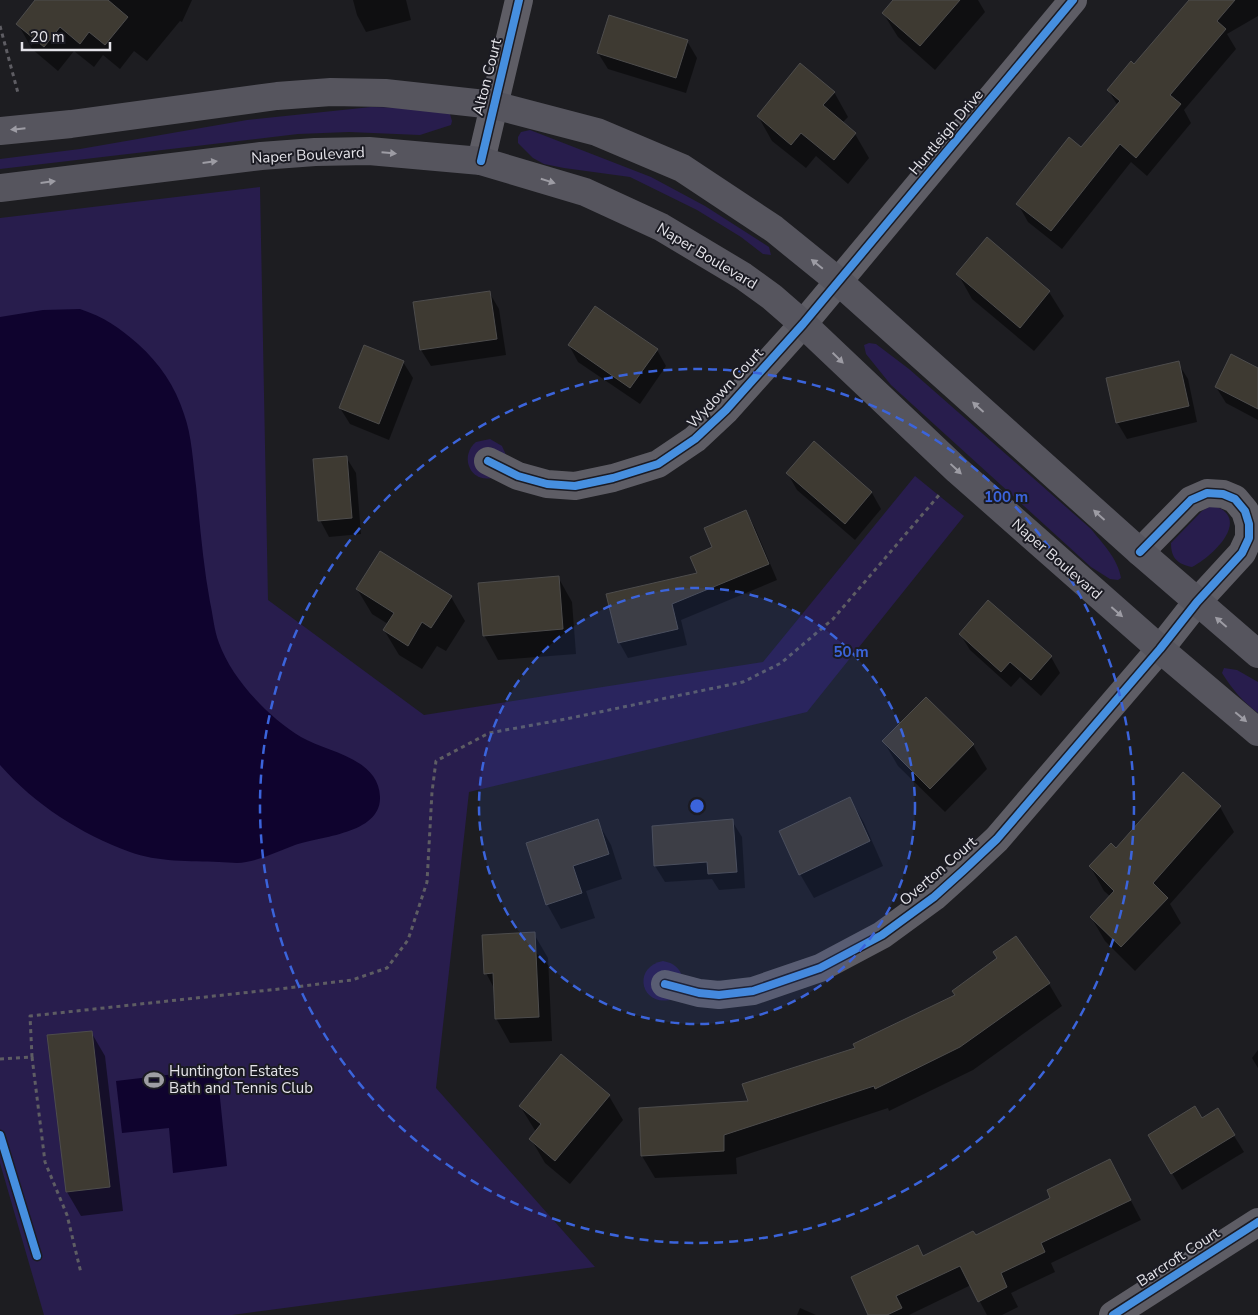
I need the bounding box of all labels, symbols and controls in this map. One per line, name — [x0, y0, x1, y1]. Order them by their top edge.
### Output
scale bar — [22, 20, 110, 52]
text: 20 m — [30, 27, 65, 47]
street label: Alton Court — [468, 36, 506, 117]
street label: Huntleigh Drive — [904, 85, 988, 179]
one-way arrow — [10, 125, 26, 133]
street label: Naper Boulevard — [251, 142, 365, 168]
one-way arrow — [381, 149, 397, 157]
one-way arrow — [202, 158, 218, 166]
one-way arrow — [41, 178, 57, 186]
one-way arrow — [541, 178, 556, 186]
street label: Naper Boulevard — [653, 218, 761, 294]
one-way arrow — [811, 258, 824, 269]
street label: Wydown Court — [683, 343, 768, 432]
one-way arrow — [832, 352, 844, 364]
one-way arrow — [972, 401, 985, 412]
one-way arrow — [950, 463, 962, 475]
text: 100 m — [984, 487, 1028, 507]
one-way arrow — [1094, 509, 1106, 521]
street label: Naper Boulevard — [1008, 514, 1106, 604]
one-way arrow — [1111, 606, 1123, 617]
one-way arrow — [1215, 617, 1228, 628]
text: 50 m — [833, 642, 869, 662]
one-way arrow — [1234, 712, 1247, 723]
centre of rings — [688, 797, 706, 815]
street label: Overton Court — [895, 831, 981, 910]
place label: Huntington Estates Bath and Tennis Club — [169, 1061, 313, 1098]
sports icon: Huntington Estates Bath and Tennis Club — [143, 1069, 165, 1091]
street label: Barcroft Court — [1133, 1222, 1224, 1291]

